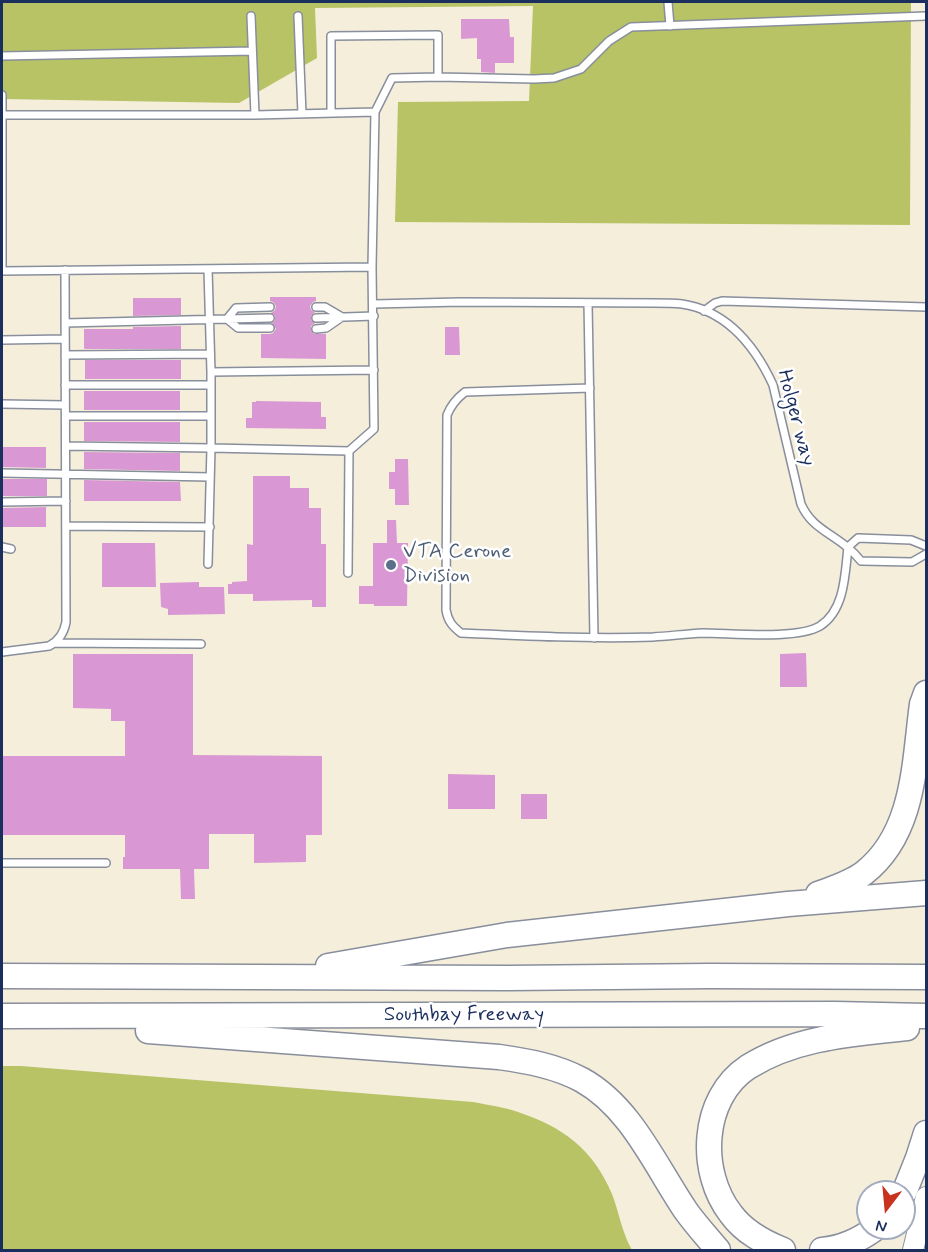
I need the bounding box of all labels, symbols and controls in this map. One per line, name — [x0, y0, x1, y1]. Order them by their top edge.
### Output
street label: Holger way — [770, 367, 820, 469]
place label: VTA Cerone Division — [403, 540, 511, 590]
marker: VTA Cerone Division — [384, 558, 398, 572]
street label: Southbay Freeway — [384, 1003, 544, 1029]
north arrow — [856, 1180, 916, 1240]
text: N — [873, 1214, 889, 1237]

